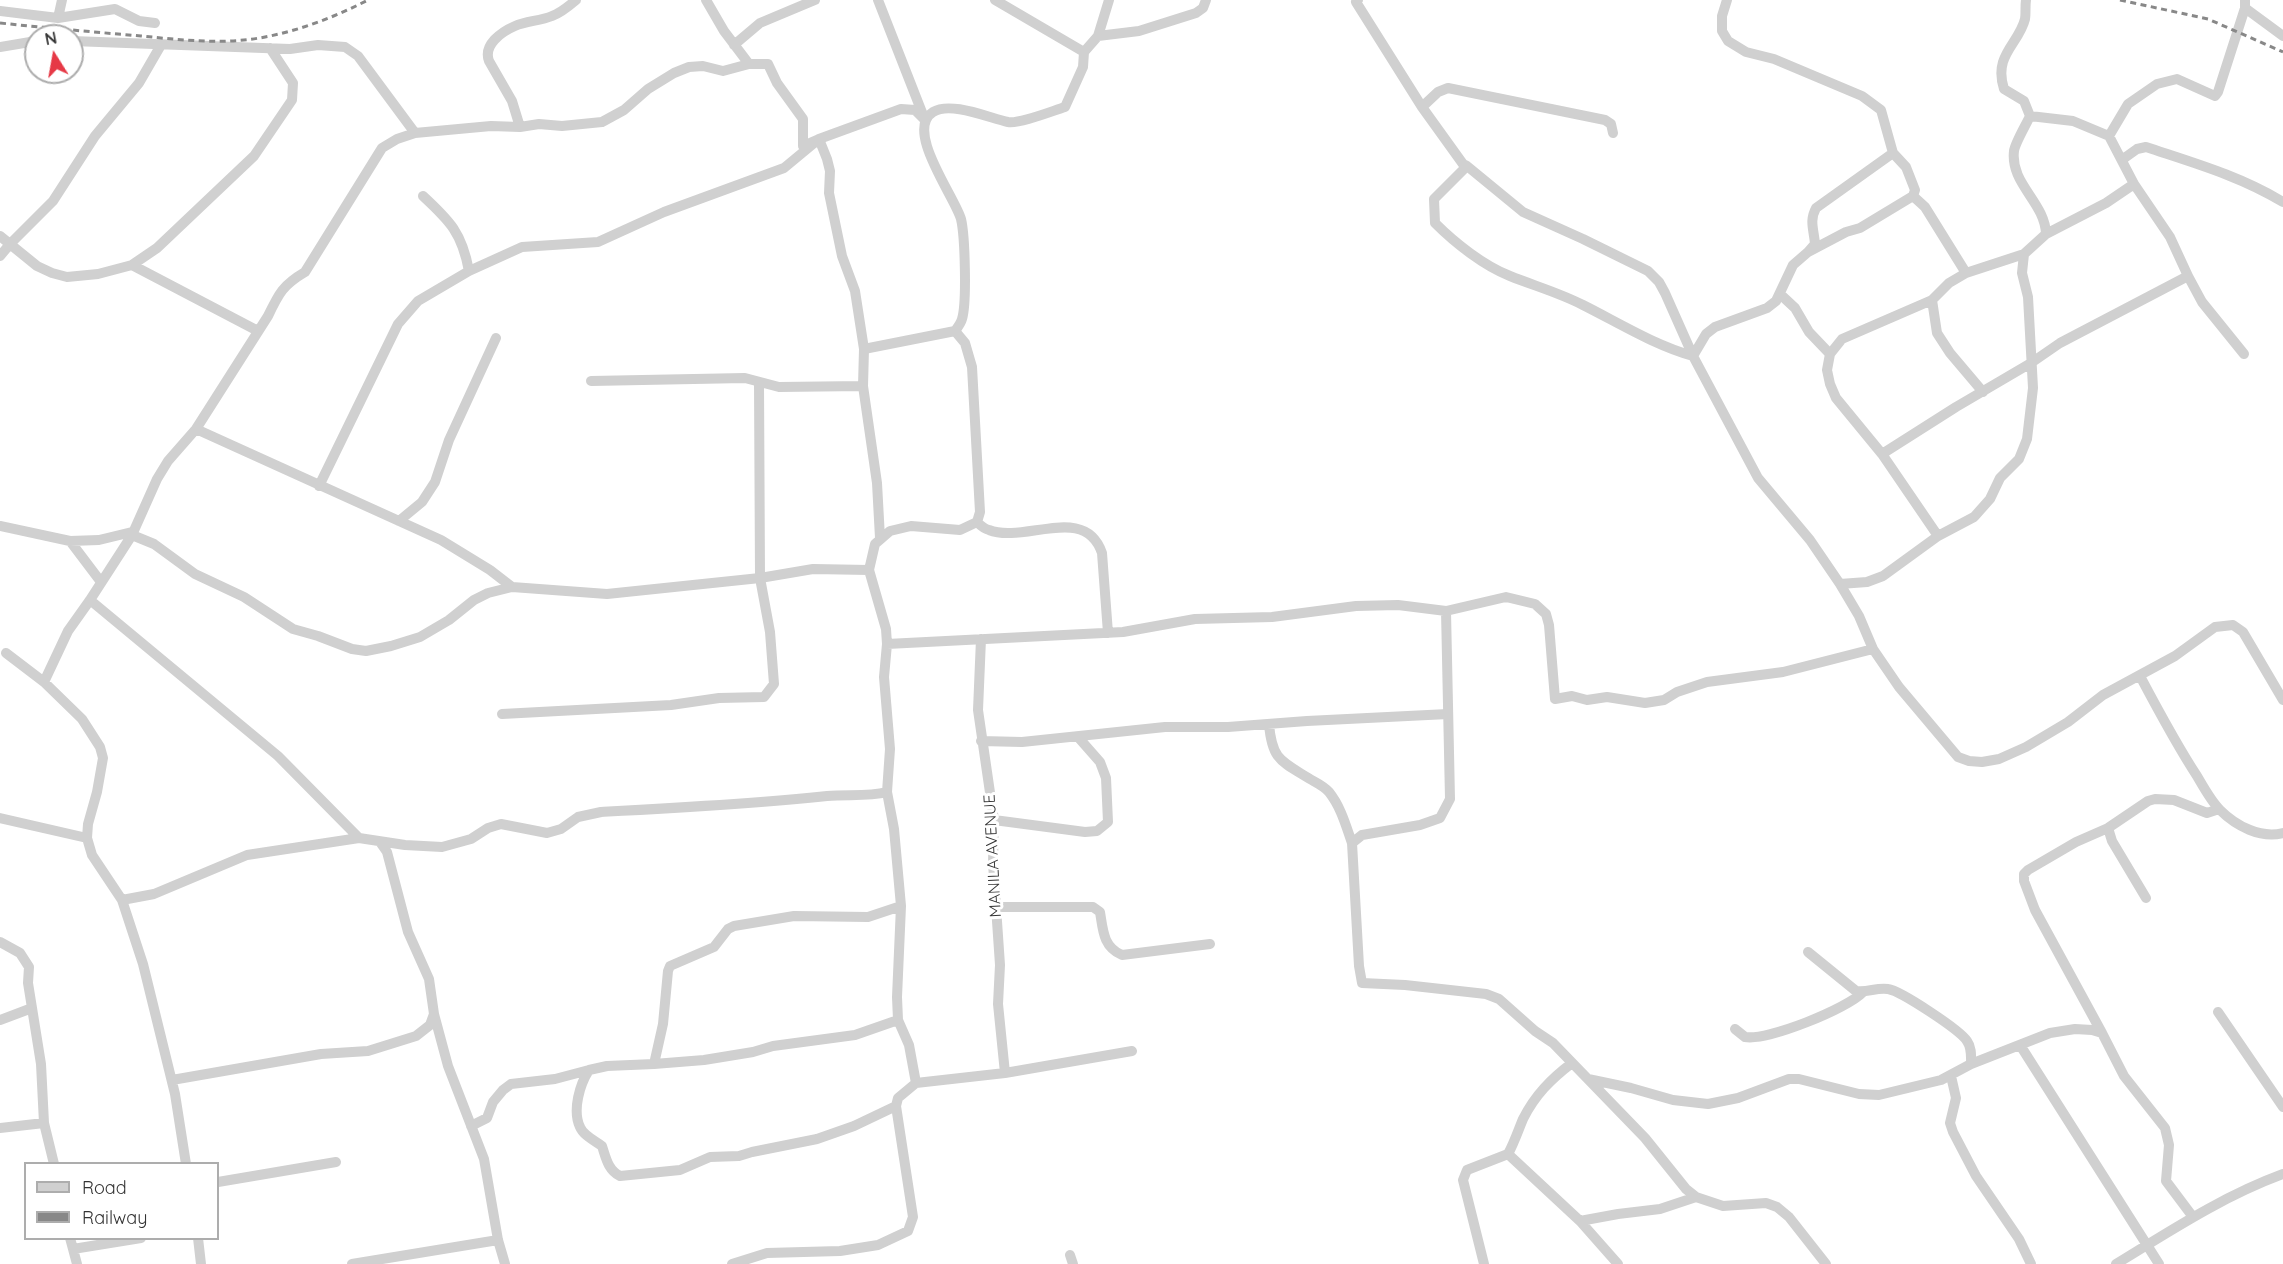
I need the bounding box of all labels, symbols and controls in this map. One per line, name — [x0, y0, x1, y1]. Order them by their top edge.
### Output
north arrow — [24, 24, 84, 84]
text: N — [43, 27, 59, 49]
street label: MANILA AVENUE — [980, 794, 1006, 918]
legend — [24, 1162, 219, 1240]
text: Road — [82, 1176, 127, 1199]
text: Railway — [82, 1206, 148, 1229]

